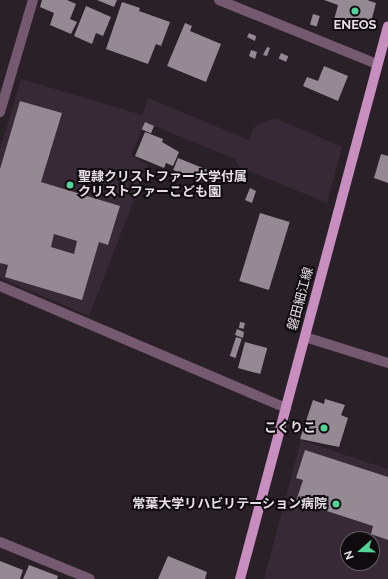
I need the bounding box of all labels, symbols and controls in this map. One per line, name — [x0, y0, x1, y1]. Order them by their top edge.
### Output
marker: ENEOS — [350, 6, 360, 16]
place label: ENEOS — [333, 17, 377, 33]
place label: 聖隷クリストファー大学付属 クリストファーこども園 — [78, 170, 247, 201]
marker: 聖隷クリストファー大学付属 クリストファーこども園 — [65, 180, 75, 190]
street label: 磐田細江線 — [285, 266, 317, 332]
place label: こくりこ — [264, 420, 316, 436]
marker: こくりこ — [319, 423, 329, 433]
place label: 常葉大学リハビリテーション病院 — [132, 496, 327, 512]
marker: 常葉大学リハビリテーション病院 — [330, 498, 342, 510]
north arrow — [340, 531, 380, 571]
text: N — [342, 549, 357, 561]

